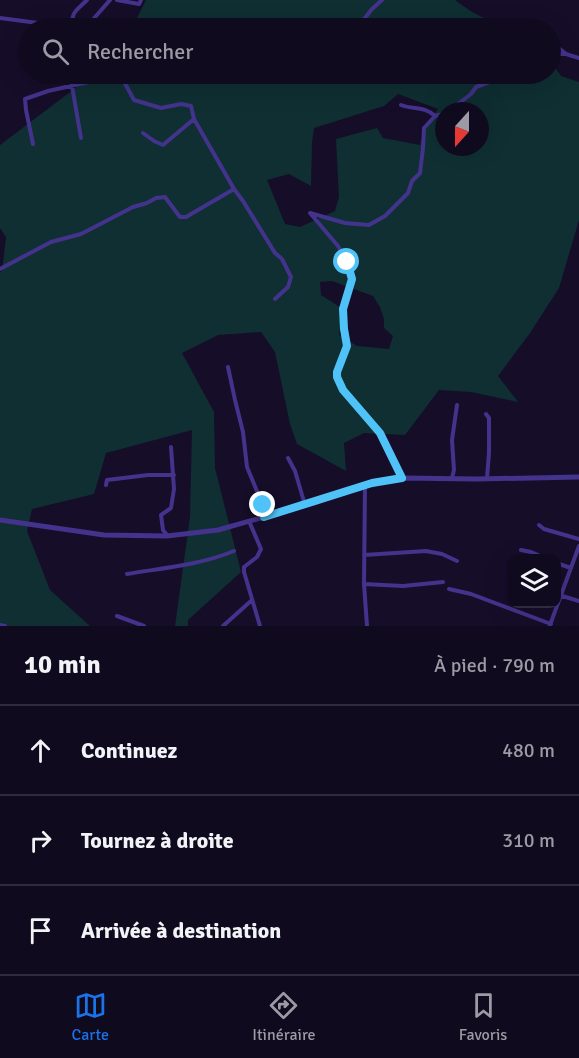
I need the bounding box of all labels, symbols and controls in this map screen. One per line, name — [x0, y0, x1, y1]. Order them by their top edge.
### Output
search box — [18, 18, 561, 84]
icon: search — [39, 35, 72, 68]
text: Rechercher — [87, 38, 193, 65]
north arrow — [435, 102, 489, 156]
route start — [333, 248, 359, 274]
route end — [249, 491, 275, 517]
map controls — [507, 554, 561, 608]
button: layers — [507, 554, 561, 608]
text: 10 min — [24, 649, 101, 681]
text: À pied · 790 m — [434, 653, 555, 678]
icon: ahead — [24, 734, 57, 767]
text: Continuez — [81, 737, 177, 764]
text: 480 m — [502, 738, 555, 763]
icon: right — [24, 824, 57, 857]
text: Tournez à droite — [81, 827, 234, 854]
text: 310 m — [502, 828, 555, 853]
icon: arrive — [24, 914, 57, 947]
text: Arrivée à destination — [81, 917, 281, 944]
tab: Carte — [72, 989, 109, 1045]
tab: Itinéraire — [252, 989, 316, 1045]
tab: Favoris — [459, 989, 507, 1045]

